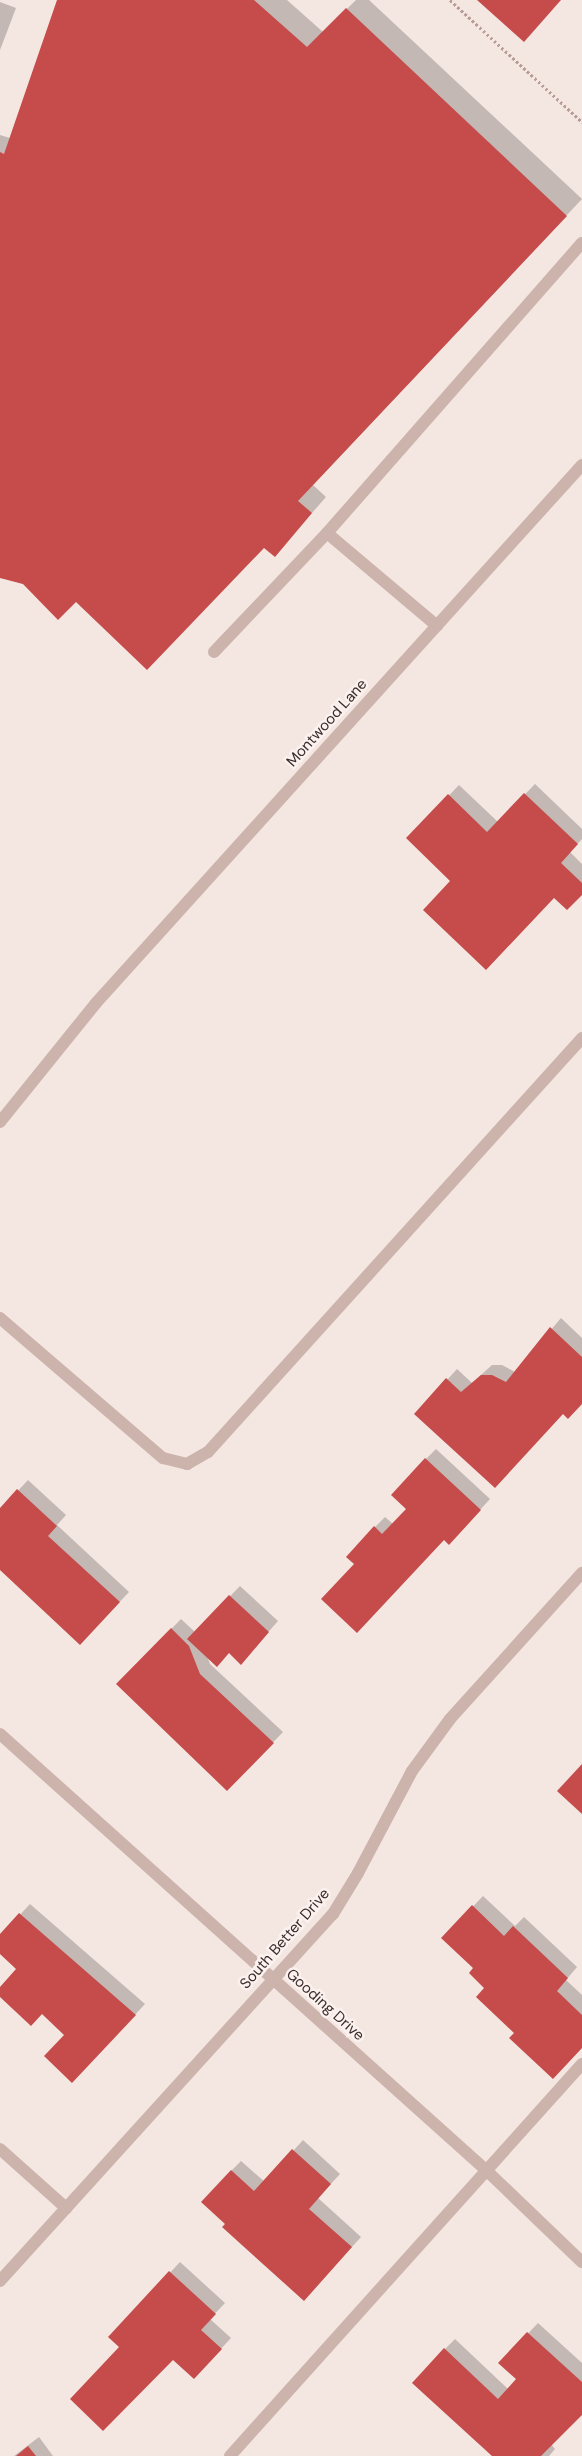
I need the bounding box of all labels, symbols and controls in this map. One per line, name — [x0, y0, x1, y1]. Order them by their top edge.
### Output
street label: Montwood Lane — [283, 676, 371, 770]
street label: South Better Drive — [237, 1885, 333, 1993]
street label: Gooding Drive — [282, 1965, 368, 2045]

